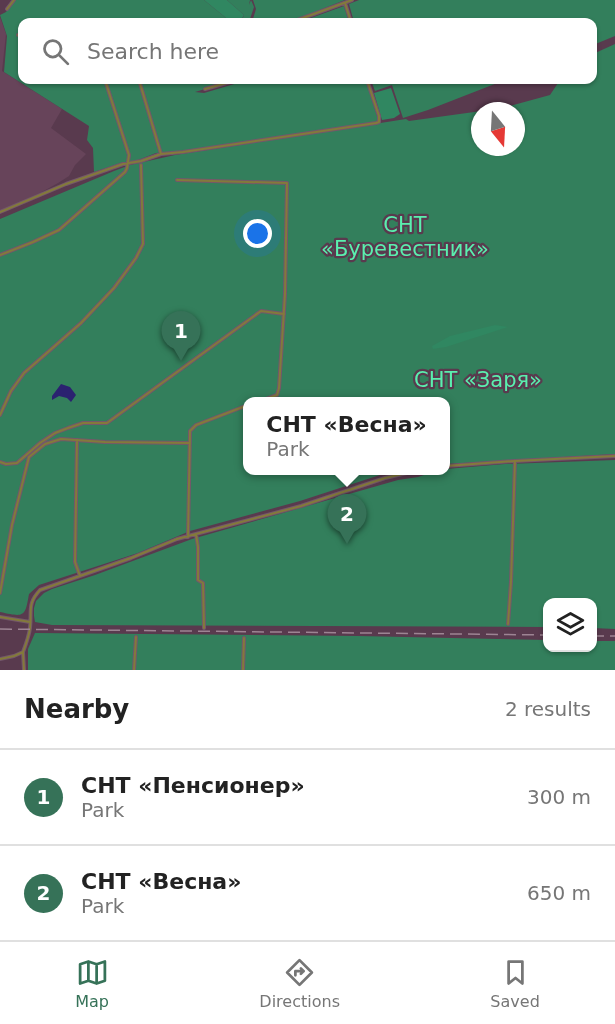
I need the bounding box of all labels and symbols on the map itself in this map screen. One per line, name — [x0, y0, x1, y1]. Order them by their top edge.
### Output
north arrow — [471, 102, 525, 156]
park label: СНТ «Буревестник» — [321, 213, 489, 261]
your location — [243, 219, 272, 248]
pin: 1 — [162, 312, 201, 361]
park label: СНТ «Заря» — [414, 368, 542, 392]
pin: 2 — [328, 494, 366, 544]

